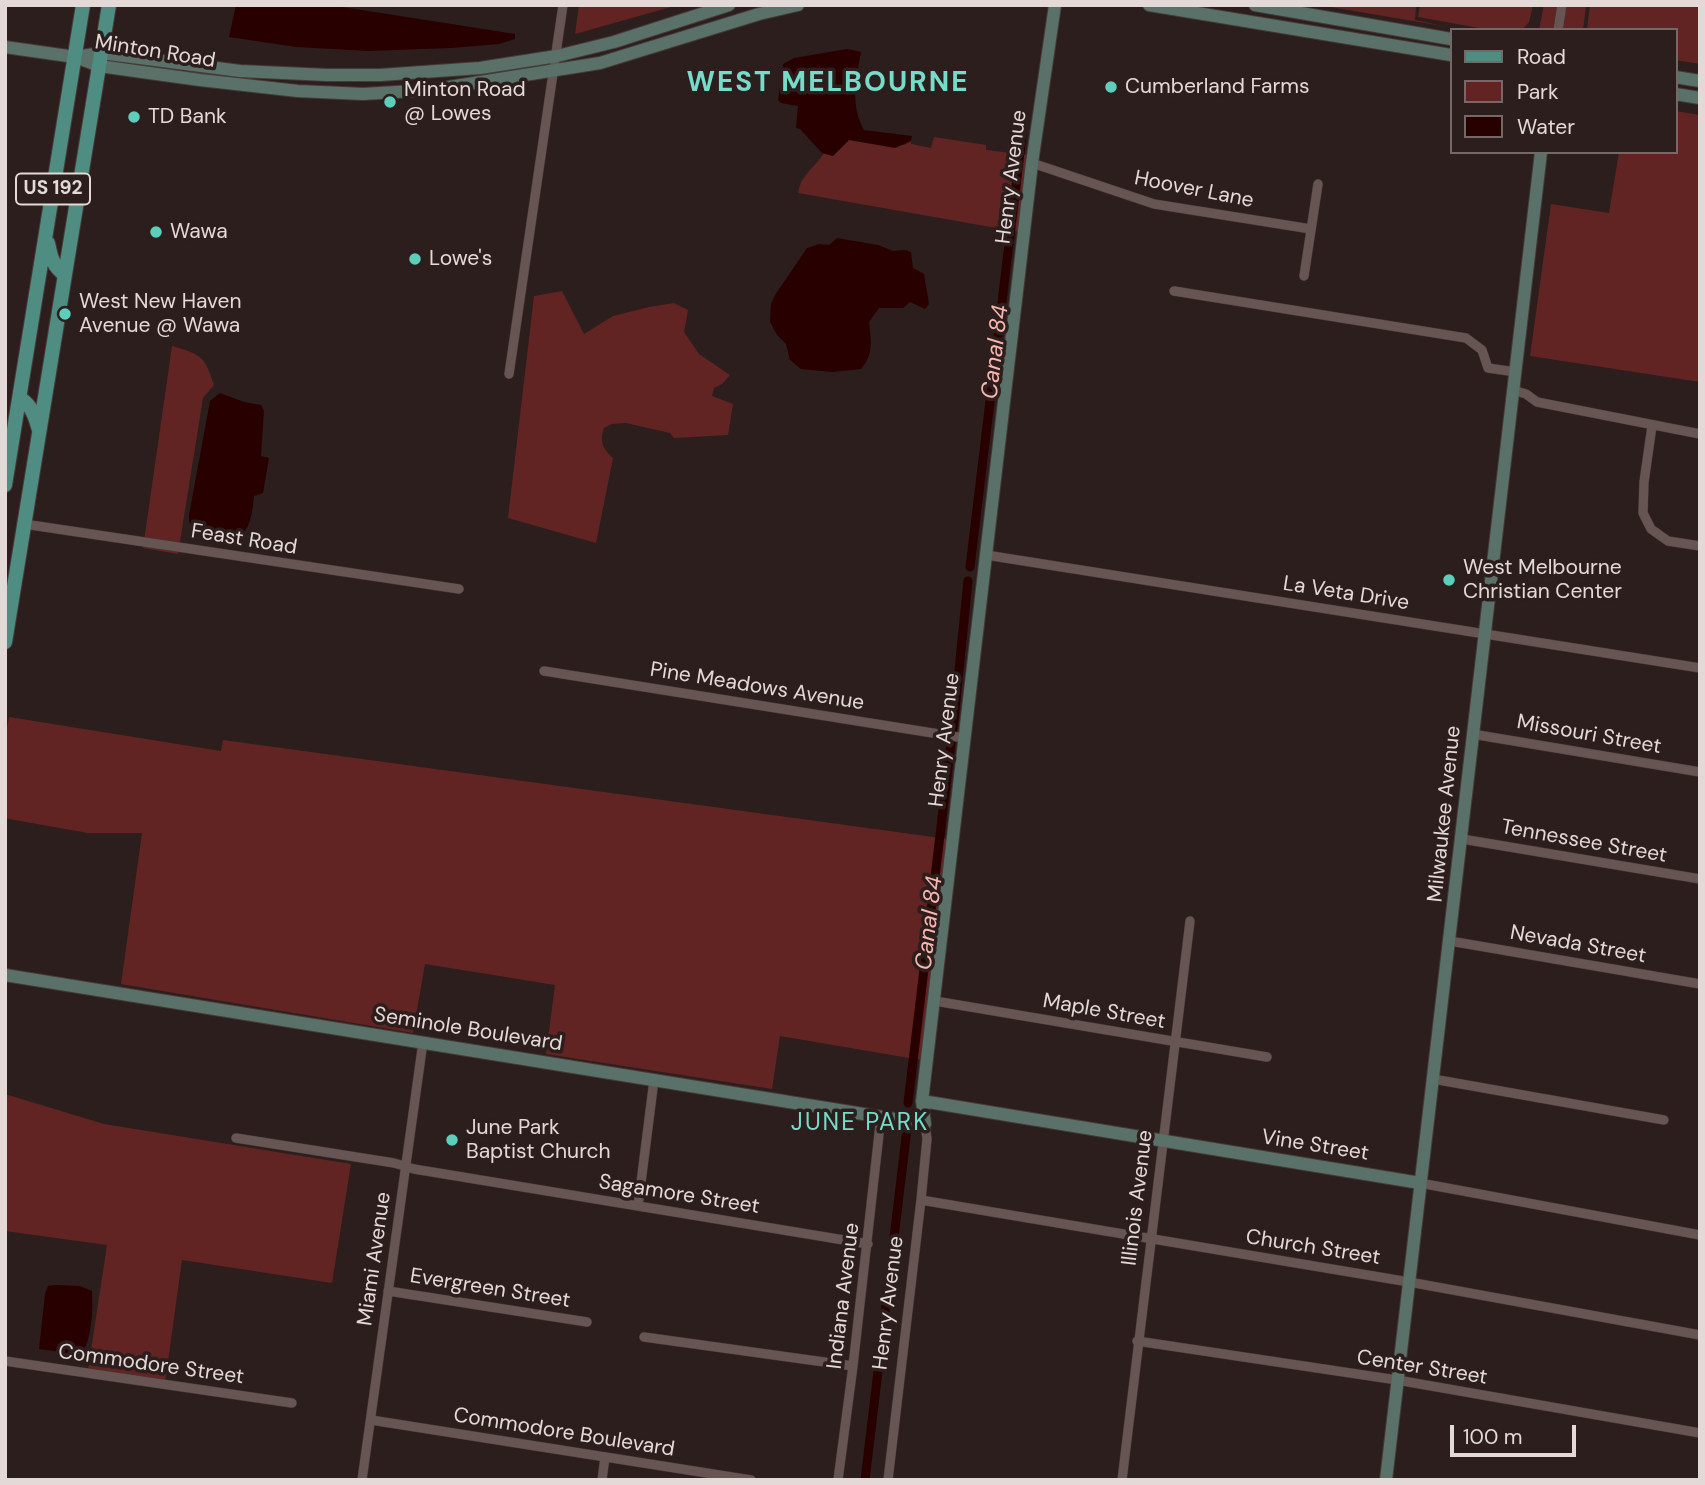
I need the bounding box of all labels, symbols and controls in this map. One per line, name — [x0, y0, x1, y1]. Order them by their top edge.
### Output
legend — [1450, 28, 1677, 154]
street label: Minton Road — [93, 30, 217, 74]
text: Road — [1517, 43, 1566, 71]
district label: WEST MELBOURNE — [688, 67, 968, 101]
place label: Cumberland Farms — [1125, 74, 1310, 100]
place label: Minton Road @ Lowes — [404, 77, 526, 127]
text: Park — [1517, 78, 1558, 106]
marker: Cumberland Farms — [1103, 79, 1119, 95]
marker: Minton Road @ Lowes — [382, 94, 398, 110]
place label: TD Bank — [148, 104, 227, 130]
marker: TD Bank — [126, 109, 142, 125]
street label: Henry Avenue — [991, 109, 1033, 245]
text: Water — [1517, 113, 1575, 141]
street label: Hoover Lane — [1132, 166, 1256, 214]
road number: US 192 — [16, 174, 90, 204]
place label: Wawa — [170, 219, 228, 245]
marker: Wawa — [148, 224, 164, 240]
place label: Lowe's — [429, 246, 492, 272]
marker: Lowe's — [407, 251, 423, 267]
place label: West New Haven Avenue @ Wawa — [79, 289, 242, 339]
water label: Canal 84 — [977, 303, 1015, 401]
marker: West New Haven Avenue @ Wawa — [57, 306, 73, 322]
street label: Feast Road — [189, 519, 299, 561]
place label: West Melbourne Christian Center — [1463, 555, 1622, 605]
street label: La Veta Drive — [1281, 572, 1411, 616]
marker: West Melbourne Christian Center — [1441, 572, 1457, 588]
street label: Pine Meadows Avenue — [648, 658, 866, 716]
street label: Henry Avenue — [924, 672, 966, 808]
street label: Missouri Street — [1515, 710, 1663, 760]
street label: Milwaukee Avenue — [1423, 725, 1467, 903]
street label: Tennessee Street — [1499, 815, 1669, 869]
water label: Canal 84 — [911, 874, 949, 972]
street label: Nevada Street — [1508, 921, 1648, 969]
street label: Maple Street — [1041, 989, 1167, 1035]
street label: Seminole Boulevard — [372, 1003, 564, 1057]
district label: JUNE PARK — [792, 1110, 928, 1138]
place label: June Park Baptist Church — [466, 1115, 611, 1165]
street label: Vine Street — [1260, 1125, 1370, 1167]
street label: Illinois Avenue — [1117, 1129, 1159, 1267]
marker: June Park Baptist Church — [444, 1132, 460, 1148]
street label: Sagamore Street — [597, 1170, 761, 1220]
street label: Miami Avenue — [353, 1190, 397, 1328]
street label: Indiana Avenue — [823, 1222, 865, 1370]
street label: Church Street — [1244, 1225, 1382, 1271]
street label: Henry Avenue — [868, 1235, 910, 1371]
street label: Evergreen Street — [408, 1264, 572, 1314]
street label: Commodore Street — [56, 1339, 246, 1391]
street label: Center Street — [1355, 1345, 1489, 1391]
street label: Commodore Boulevard — [452, 1403, 676, 1463]
scale bar — [1453, 1412, 1579, 1456]
text: 100 m — [1463, 1423, 1523, 1451]

